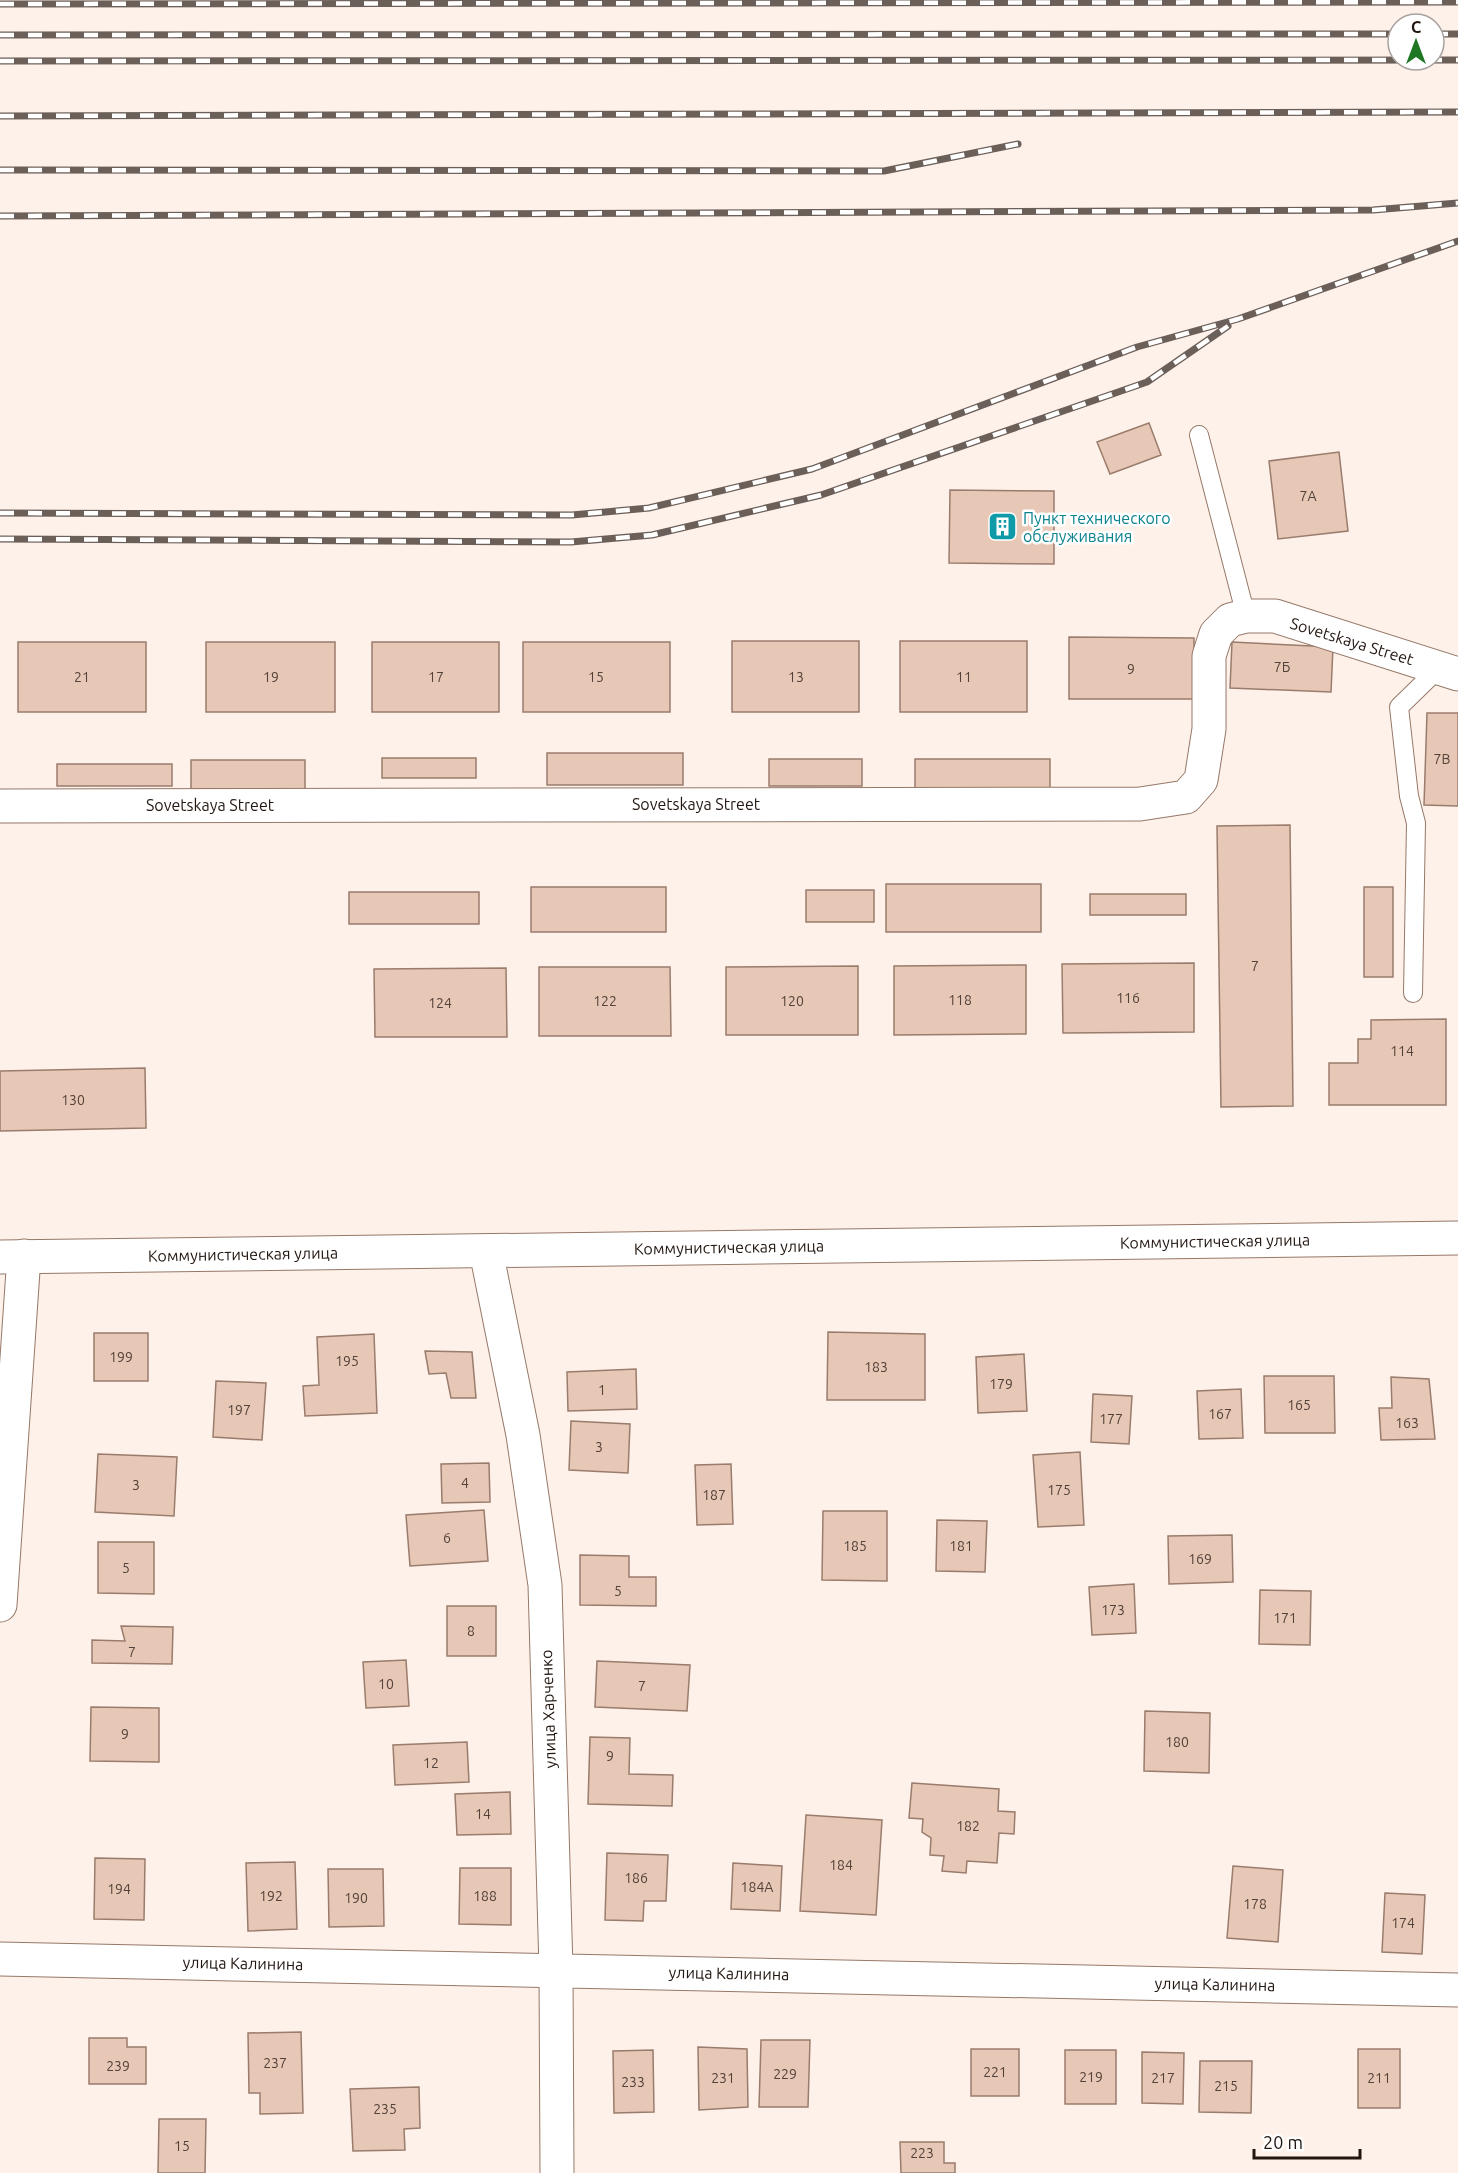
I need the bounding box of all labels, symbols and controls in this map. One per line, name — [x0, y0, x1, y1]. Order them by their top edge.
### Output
north arrow — [1386, 12, 1446, 72]
text: С — [1411, 18, 1421, 36]
house number: 7А — [1300, 488, 1317, 504]
place label: Пункт технического обслуживания — [1023, 509, 1171, 545]
building icon: Пункт технического обслуживания — [986, 511, 1018, 543]
street label: Sovetskaya Street — [1288, 614, 1417, 669]
house number: 7Б — [1274, 659, 1290, 675]
house number: 9 — [1127, 661, 1135, 677]
house number: 21 — [74, 669, 90, 685]
house number: 19 — [263, 669, 279, 685]
house number: 17 — [428, 669, 444, 685]
house number: 15 — [588, 669, 604, 685]
house number: 13 — [788, 669, 804, 685]
house number: 11 — [956, 669, 972, 685]
house number: 7В — [1434, 751, 1450, 767]
street label: Sovetskaya Street — [632, 795, 761, 813]
street label: Sovetskaya Street — [146, 796, 275, 814]
house number: 7 — [1251, 958, 1259, 974]
house number: 116 — [1116, 990, 1140, 1006]
house number: 118 — [948, 992, 972, 1008]
house number: 122 — [593, 993, 617, 1009]
house number: 120 — [780, 993, 804, 1009]
house number: 124 — [428, 995, 452, 1011]
house number: 114 — [1390, 1043, 1414, 1059]
house number: 130 — [61, 1092, 85, 1108]
street label: Коммунистическая улица — [1120, 1230, 1310, 1252]
street label: Коммунистическая улица — [634, 1236, 824, 1258]
street label: Коммунистическая улица — [148, 1243, 338, 1265]
house number: 199 — [109, 1349, 133, 1365]
house number: 195 — [335, 1353, 359, 1369]
house number: 183 — [864, 1359, 888, 1375]
house number: 179 — [989, 1376, 1013, 1392]
house number: 1 — [598, 1382, 606, 1398]
house number: 165 — [1287, 1397, 1311, 1413]
house number: 197 — [227, 1402, 251, 1418]
house number: 167 — [1208, 1406, 1232, 1422]
house number: 177 — [1099, 1411, 1123, 1427]
house number: 163 — [1395, 1415, 1419, 1431]
house number: 3 — [595, 1439, 603, 1455]
house number: 4 — [461, 1475, 469, 1491]
house number: 3 — [132, 1477, 140, 1493]
house number: 175 — [1047, 1482, 1071, 1498]
house number: 187 — [702, 1487, 726, 1503]
house number: 6 — [443, 1530, 451, 1546]
house number: 185 — [843, 1538, 867, 1554]
house number: 181 — [949, 1538, 973, 1554]
house number: 169 — [1188, 1551, 1212, 1567]
house number: 5 — [122, 1560, 130, 1576]
house number: 5 — [614, 1583, 622, 1599]
house number: 173 — [1101, 1602, 1125, 1618]
house number: 171 — [1273, 1610, 1297, 1626]
house number: 8 — [467, 1623, 475, 1639]
house number: 7 — [128, 1644, 136, 1660]
street label: улица Харченко — [537, 1649, 559, 1769]
house number: 10 — [378, 1676, 394, 1692]
house number: 7 — [638, 1678, 646, 1694]
house number: 9 — [121, 1726, 129, 1742]
house number: 180 — [1165, 1734, 1189, 1750]
house number: 9 — [606, 1748, 614, 1764]
house number: 12 — [423, 1755, 439, 1771]
house number: 14 — [475, 1806, 491, 1822]
house number: 182 — [956, 1818, 980, 1834]
house number: 184 — [829, 1857, 853, 1873]
house number: 186 — [624, 1870, 648, 1886]
house number: 184А — [741, 1879, 773, 1895]
house number: 194 — [107, 1881, 131, 1897]
house number: 192 — [259, 1888, 283, 1904]
house number: 188 — [473, 1888, 497, 1904]
house number: 190 — [344, 1890, 368, 1906]
house number: 178 — [1243, 1896, 1267, 1912]
house number: 174 — [1391, 1915, 1415, 1931]
street label: улица Калинина — [183, 1953, 303, 1973]
street label: улица Калинина — [669, 1963, 789, 1983]
street label: улица Калинина — [1155, 1974, 1275, 1994]
house number: 237 — [263, 2055, 287, 2071]
house number: 239 — [106, 2058, 130, 2074]
house number: 221 — [983, 2064, 1007, 2080]
house number: 229 — [773, 2066, 797, 2082]
house number: 219 — [1079, 2069, 1103, 2085]
house number: 231 — [711, 2070, 735, 2086]
house number: 217 — [1151, 2070, 1175, 2086]
house number: 211 — [1367, 2070, 1391, 2086]
house number: 233 — [621, 2074, 645, 2090]
house number: 215 — [1214, 2078, 1238, 2094]
house number: 235 — [373, 2101, 397, 2117]
scale bar — [1254, 2122, 1360, 2160]
text: 20 m — [1263, 2132, 1303, 2152]
house number: 15 — [174, 2138, 190, 2154]
house number: 223 — [910, 2145, 934, 2161]

